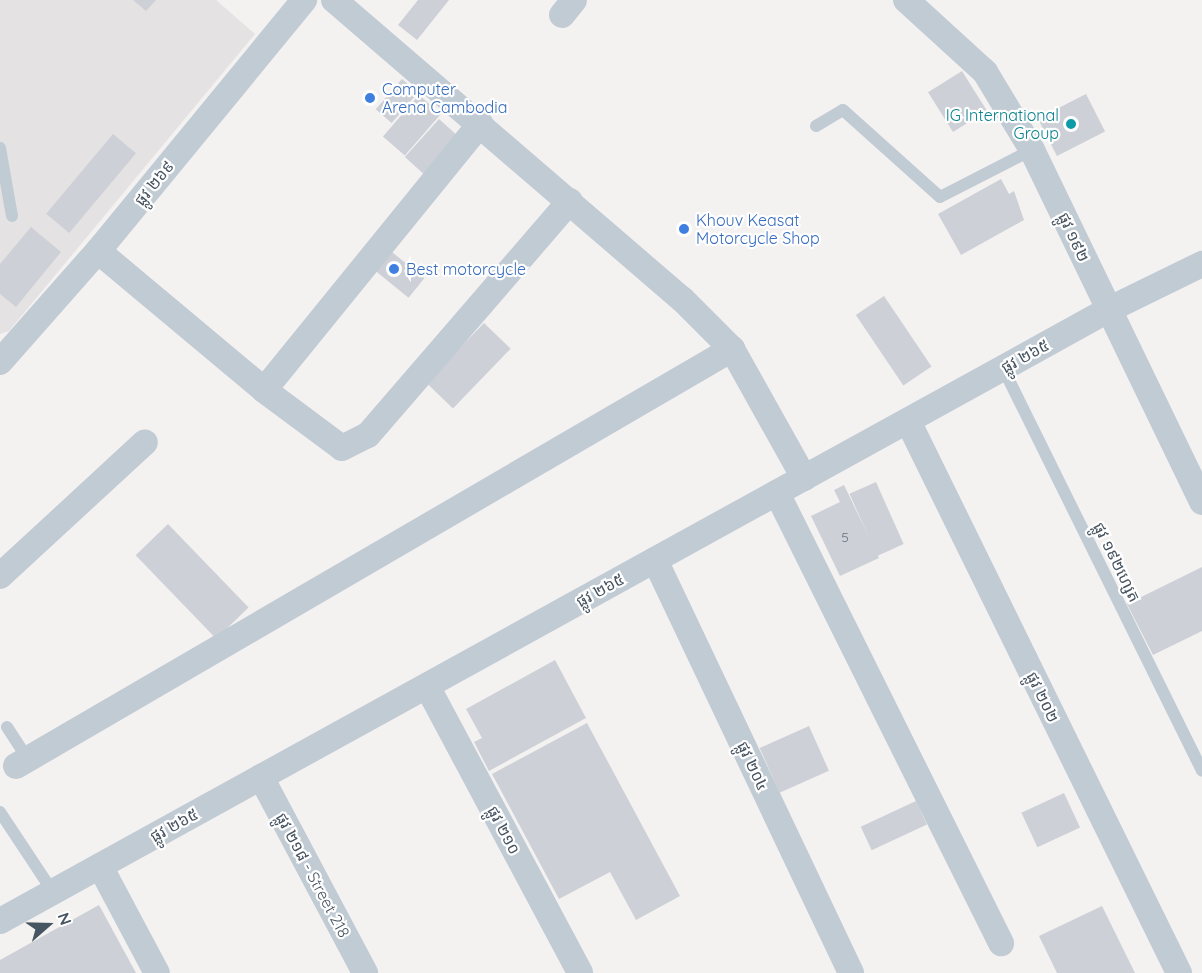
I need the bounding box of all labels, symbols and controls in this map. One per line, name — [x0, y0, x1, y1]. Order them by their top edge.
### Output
place label: Computer Arena Cambodia — [382, 79, 507, 117]
marker: Computer Arena Cambodia — [363, 91, 377, 105]
place label: IG International Group — [946, 105, 1059, 143]
marker: IG International Group — [1064, 117, 1078, 131]
street label: ផ្លូវ ២៦៩ — [130, 157, 178, 209]
street label: ផ្លូវ ១៩២ — [1054, 209, 1094, 265]
place label: Khouv Keasat Motorcycle Shop — [696, 210, 820, 248]
marker: Khouv Keasat Motorcycle Shop — [677, 222, 691, 236]
place label: Best motorcycle — [406, 259, 526, 279]
marker: Best motorcycle — [387, 262, 401, 276]
street label: ផ្លូវ ២៦៥ — [998, 335, 1052, 377]
street label: ផ្លូវ ១៩២ហ្សេត — [1089, 519, 1145, 605]
house number: 5 — [841, 529, 849, 545]
street label: ផ្លូវ ២៦៥ — [573, 569, 627, 611]
street label: ផ្លូវ ២០២ — [1023, 669, 1063, 725]
street label: ផ្លូវ ២០៤ — [733, 738, 773, 794]
street label: ផ្លូវ ២១០ — [483, 802, 525, 858]
street label: ផ្លូវ ២៦៥ — [147, 804, 201, 846]
street label: ផ្លូវ ២១៨ - Street 218 — [272, 809, 354, 941]
north arrow — [18, 895, 78, 955]
text: N — [54, 910, 76, 928]

